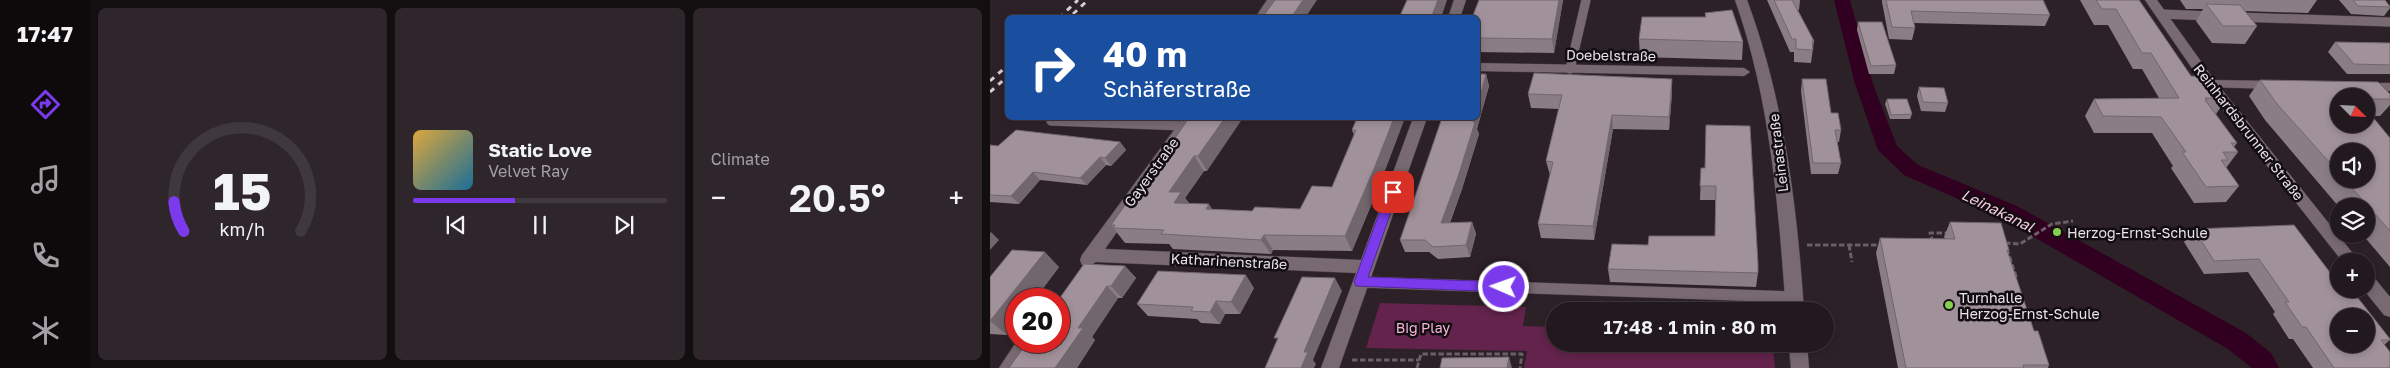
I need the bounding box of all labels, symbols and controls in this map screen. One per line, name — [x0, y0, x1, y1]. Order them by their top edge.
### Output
text: 17:47 — [17, 20, 73, 47]
text: 40 m — [1103, 33, 1187, 75]
icon: right — [1020, 35, 1085, 100]
street label: Doebelstraße — [1566, 46, 1656, 64]
street label: Reinhardsbrunner Straße — [2190, 60, 2308, 204]
text: Schäferstraße — [1103, 75, 1251, 102]
icon: directions — [28, 87, 63, 122]
north arrow — [2330, 88, 2375, 132]
map controls — [2330, 88, 2375, 353]
street label: Leinastraße — [1765, 113, 1791, 193]
street label: Gayerstraße — [1120, 134, 1182, 210]
text: Static Love — [488, 138, 592, 161]
button: sound — [2330, 143, 2375, 188]
text: Climate — [711, 149, 770, 169]
text: 15 — [213, 159, 272, 221]
text: Velvet Ray — [488, 161, 569, 181]
icon: music — [28, 162, 63, 197]
pin — [1372, 171, 1414, 213]
text: 20.5° — [789, 175, 886, 220]
icon: arrive — [1379, 178, 1407, 206]
text: − — [711, 181, 726, 214]
text: + — [949, 181, 964, 214]
water label: Leinakanal — [1959, 185, 2038, 236]
button: layers — [2330, 198, 2375, 243]
icon: previous — [442, 211, 470, 239]
icon: pause — [526, 211, 554, 239]
icon: next — [610, 211, 638, 239]
text: km/h — [220, 218, 265, 240]
place label: Herzog-Ernst-Schule — [2067, 224, 2208, 241]
marker: Herzog-Ernst-Schule — [2051, 226, 2063, 238]
icon: phone — [28, 238, 63, 273]
street label: Katharinenstraße — [1170, 249, 1288, 273]
button: + — [2330, 253, 2375, 298]
position arrow — [1477, 260, 1529, 312]
speed limit sign: 20 — [1005, 288, 1070, 353]
place label: Turnhalle Herzog-Ernst-Schule — [1959, 289, 2100, 322]
marker: Turnhalle Herzog-Ernst-Schule — [1943, 299, 1955, 311]
button: − — [2330, 308, 2375, 353]
icon: climate — [28, 313, 63, 348]
text: 17:48 · 1 min · 80 m — [1603, 315, 1777, 338]
park label: Big Play — [1396, 319, 1450, 336]

